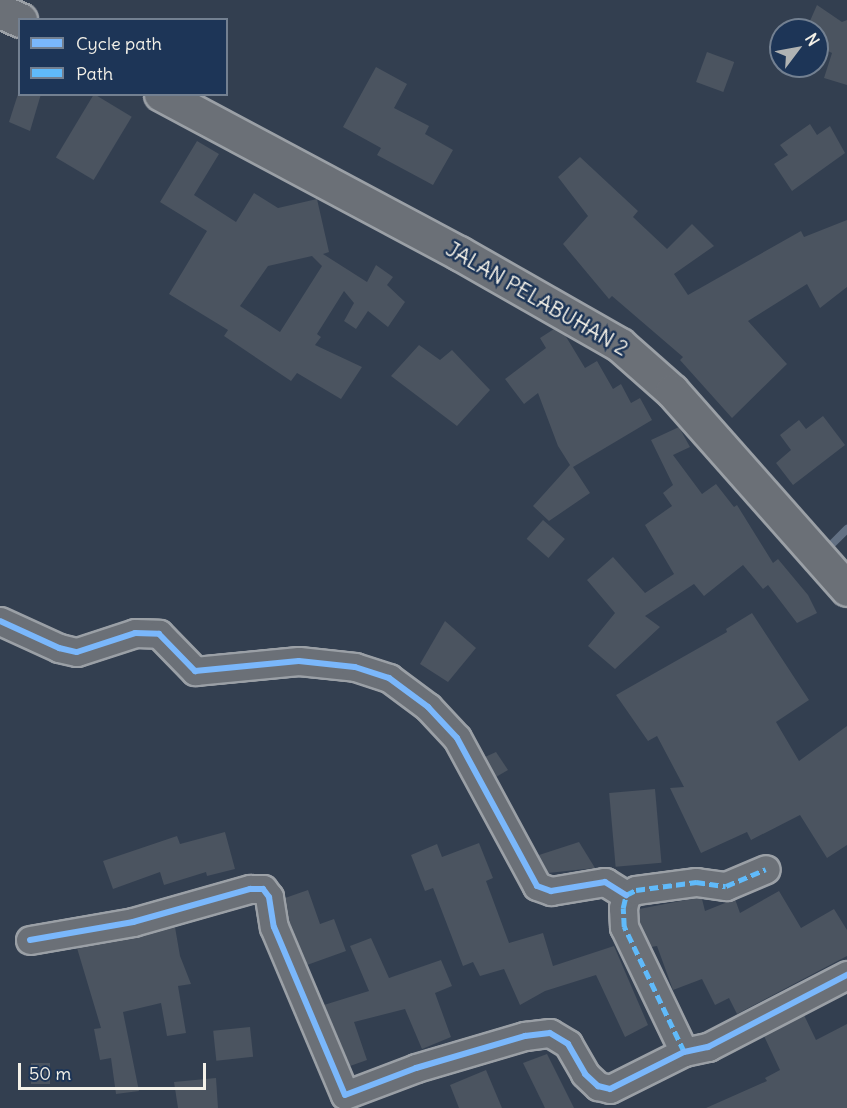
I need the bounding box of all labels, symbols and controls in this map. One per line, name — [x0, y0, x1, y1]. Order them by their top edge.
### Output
legend — [18, 18, 228, 96]
north arrow — [769, 18, 829, 78]
text: N — [801, 30, 824, 50]
text: Cycle path — [76, 32, 162, 55]
text: Path — [76, 62, 113, 85]
street label: JALAN PELABUHAN 2 — [441, 237, 633, 361]
scale bar — [21, 1051, 208, 1089]
text: 50 m — [29, 1062, 71, 1085]

